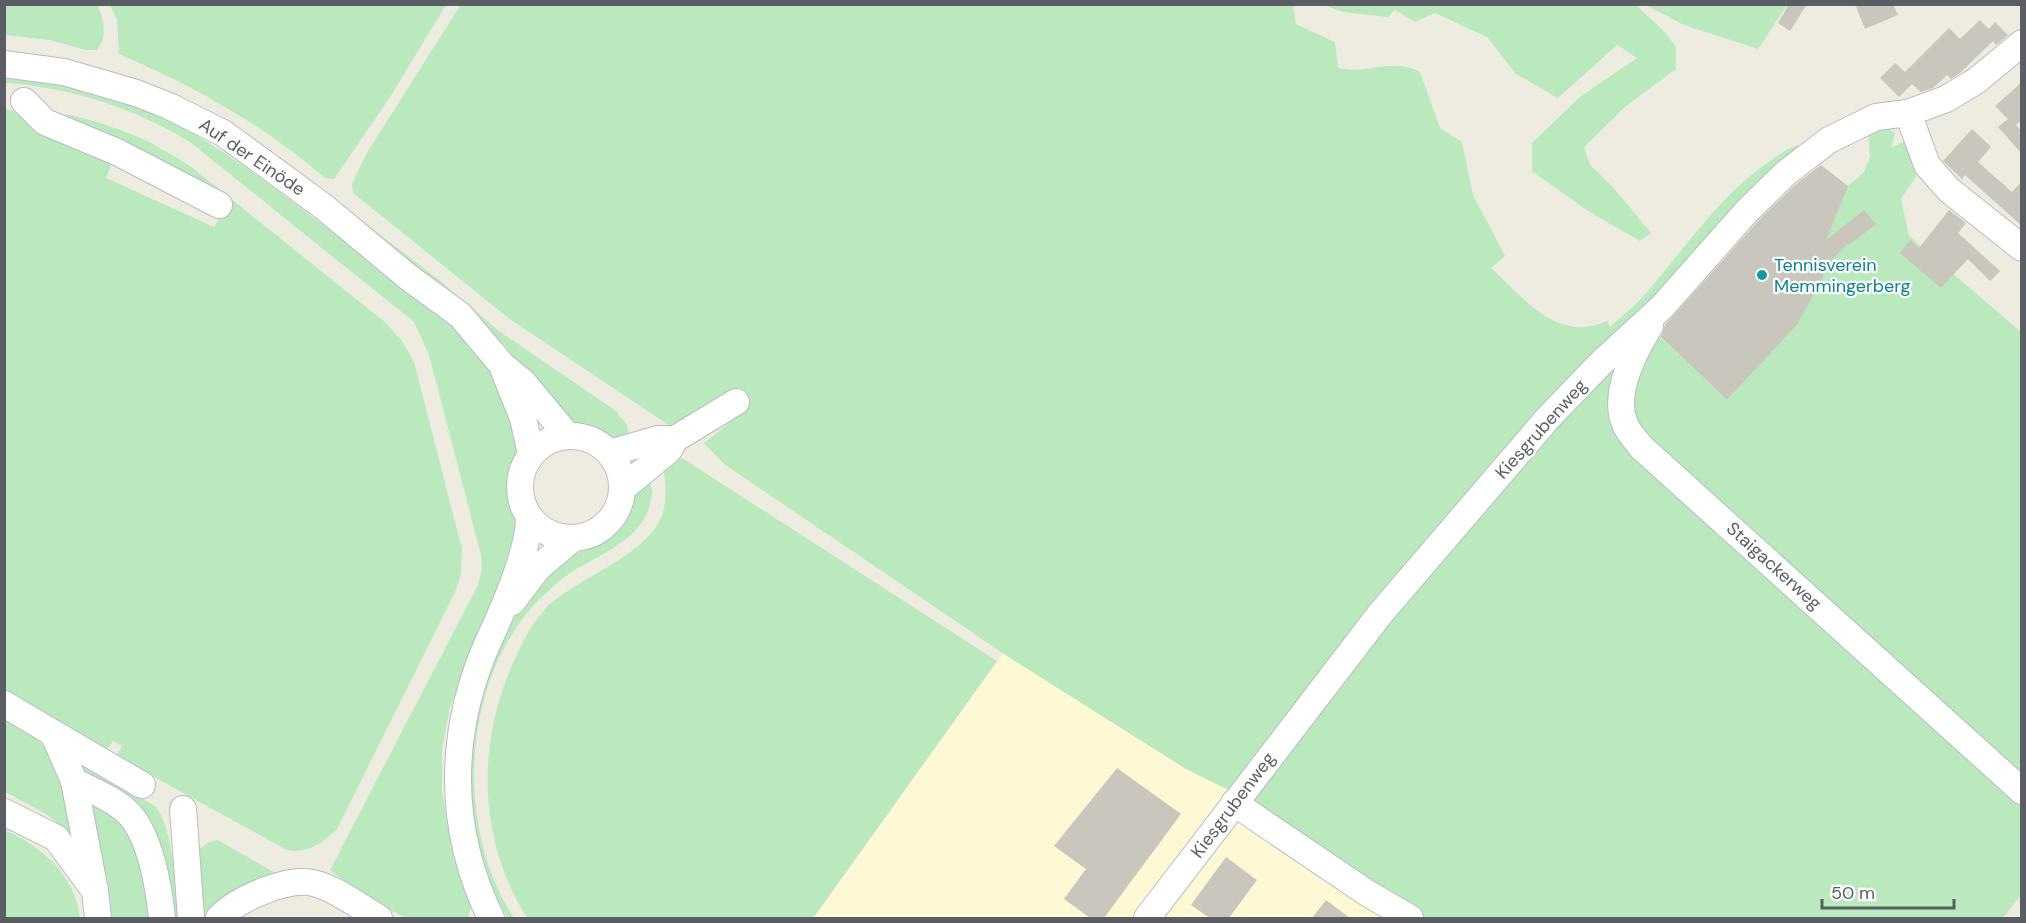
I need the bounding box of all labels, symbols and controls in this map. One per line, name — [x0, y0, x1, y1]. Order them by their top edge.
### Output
street label: Auf der Einöde — [194, 113, 310, 201]
place label: Tennisverein Memmingerberg — [1774, 253, 1911, 298]
marker: Tennisverein Memmingerberg — [1755, 268, 1769, 282]
street label: Kiesgrubenweg — [1490, 374, 1592, 484]
street label: Staigackerweg — [1721, 517, 1827, 615]
street label: Kiesgrubenweg — [1185, 747, 1281, 863]
scale bar — [1822, 872, 1954, 910]
text: 50 m — [1831, 881, 1875, 905]

